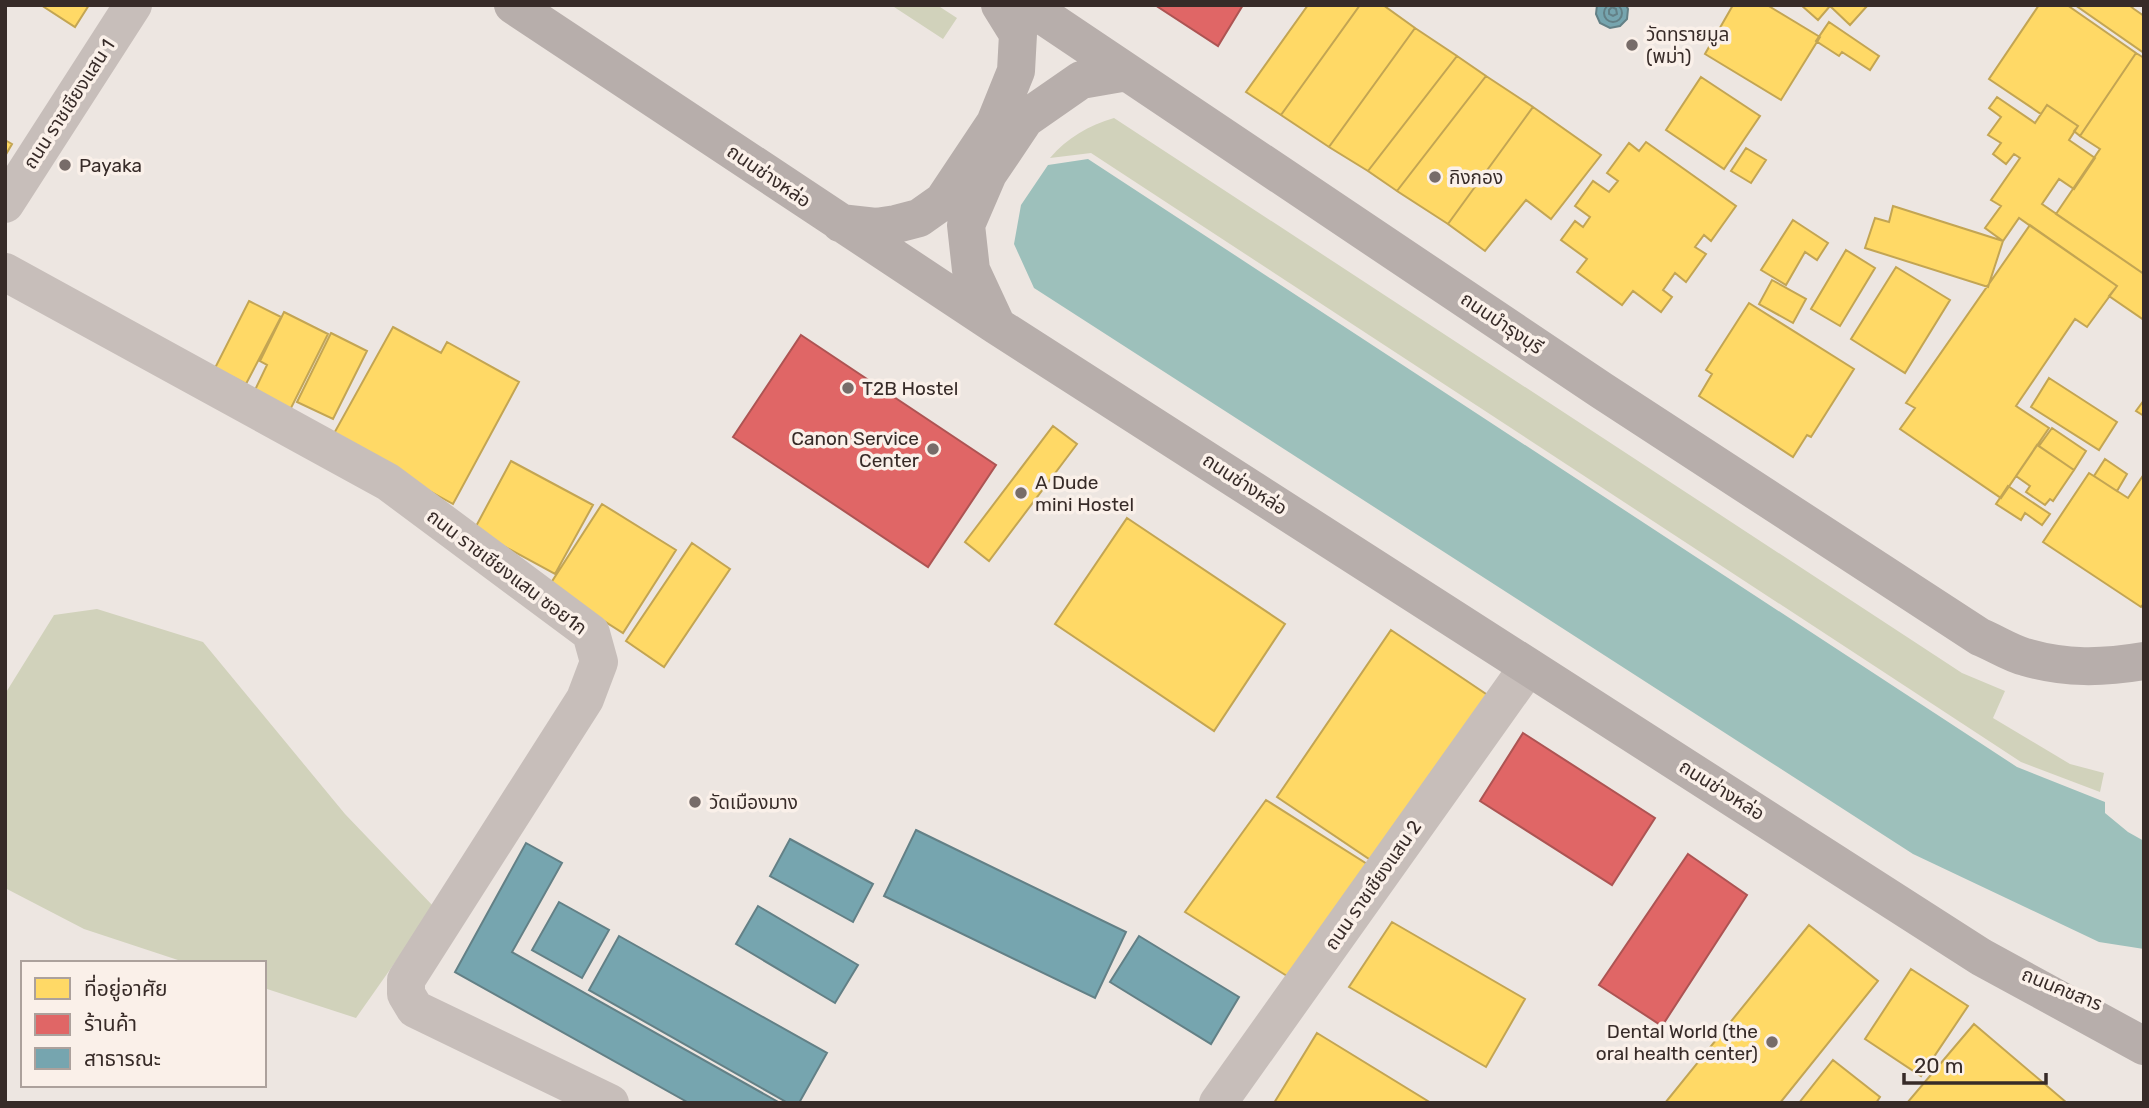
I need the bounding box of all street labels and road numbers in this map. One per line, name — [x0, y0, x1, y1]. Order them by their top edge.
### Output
street label: ถนน ราชเชียงแสน 1 — [18, 35, 120, 173]
street label: ถนนช่างหล่อ — [723, 140, 815, 212]
street label: ถนนบำรุงบุรี — [1457, 287, 1547, 359]
street label: ถนนช่างหล่อ — [1198, 448, 1292, 520]
street label: ถนน ราชเชียงแสน ซอย1ก — [423, 504, 591, 640]
street label: ถนนช่างหล่อ — [1675, 755, 1769, 825]
street label: ถนน ราชเชียงแสน 2 — [1320, 816, 1426, 954]
street label: ถนนคชสาร — [2018, 962, 2106, 1016]

